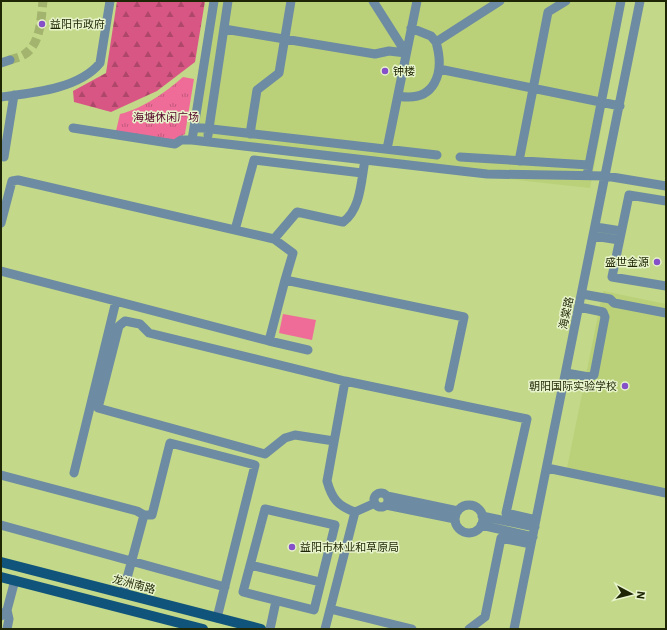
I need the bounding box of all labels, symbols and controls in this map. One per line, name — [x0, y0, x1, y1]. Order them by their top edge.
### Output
place label: 益阳市政府 — [50, 17, 105, 31]
marker: 益阳市政府 — [37, 19, 47, 29]
place label: 钟楼 — [393, 64, 415, 78]
marker: 钟楼 — [380, 66, 390, 76]
park label: 海塘休闲广场 — [133, 110, 199, 124]
place label: 盛世金源 — [605, 255, 649, 269]
marker: 盛世金源 — [652, 257, 662, 267]
street label: 海棠路 — [556, 295, 576, 331]
place label: 朝阳国际实验学校 — [529, 379, 617, 393]
marker: 朝阳国际实验学校 — [620, 381, 630, 391]
place label: 益阳市林业和草原局 — [300, 540, 399, 554]
marker: 益阳市林业和草原局 — [287, 542, 297, 552]
street label: 龙洲南路 — [111, 572, 157, 596]
north arrow — [611, 574, 651, 614]
text: N — [633, 590, 648, 600]

